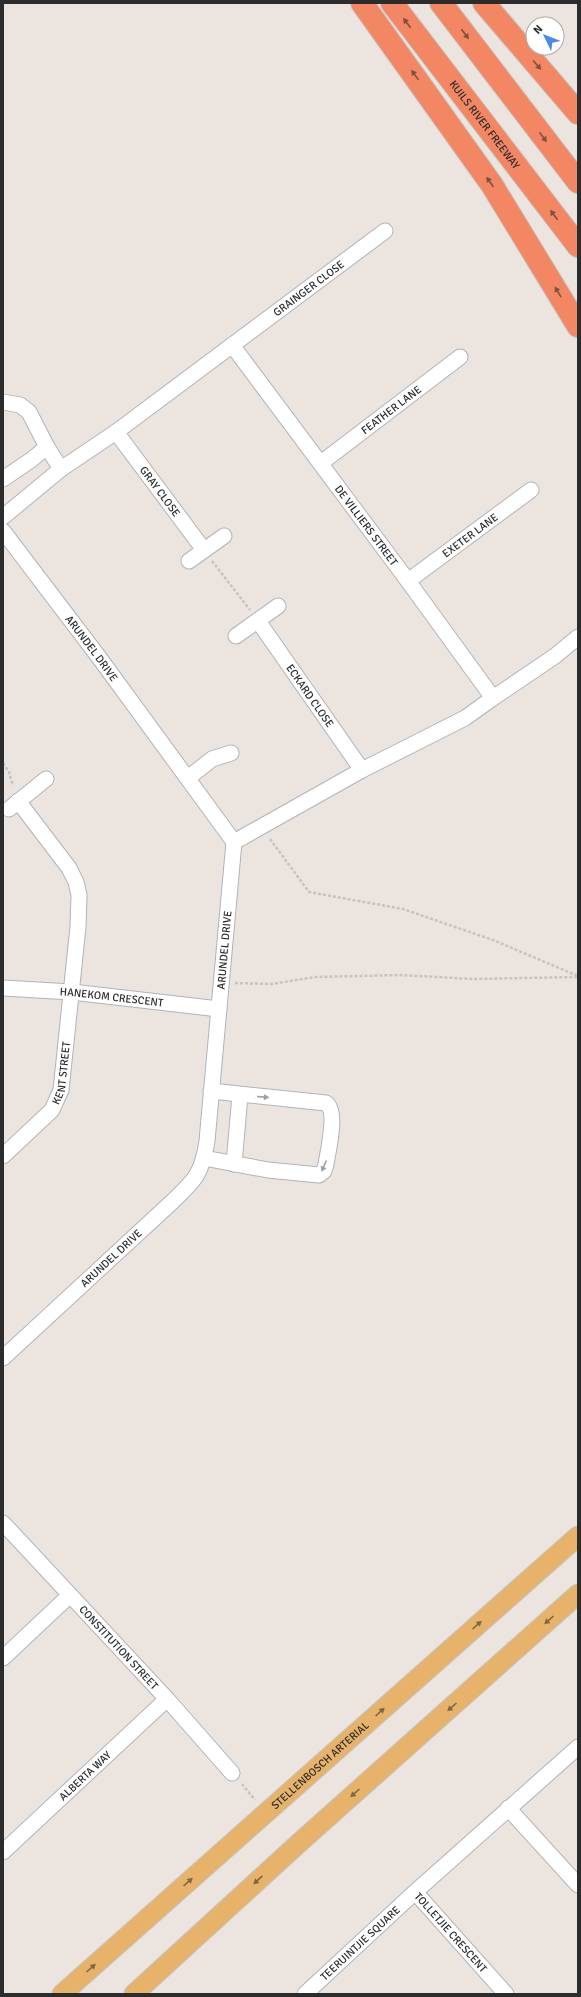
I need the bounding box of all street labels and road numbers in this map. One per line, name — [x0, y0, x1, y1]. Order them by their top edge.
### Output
street label: KUILS RIVER FREEWAY — [447, 78, 523, 172]
street label: GRAINGER CLOSE — [271, 258, 347, 319]
street label: FEATHER LANE — [359, 383, 424, 437]
street label: GRAY CLOSE — [137, 464, 183, 519]
street label: DE VILLIERS STREET — [332, 483, 401, 569]
street label: EXETER LANE — [440, 511, 500, 560]
street label: ARUNDEL DRIVE — [62, 613, 120, 684]
street label: ECKARD CLOSE — [283, 662, 336, 730]
street label: ARUNDEL DRIVE — [215, 910, 234, 990]
street label: HANEKOM CRESCENT — [59, 985, 165, 1010]
street label: KENT STREET — [49, 1040, 73, 1107]
street label: ARUNDEL DRIVE — [78, 1227, 145, 1290]
street label: CONSTITUTION STREET — [76, 1603, 161, 1693]
street label: STELLENBOSCH ARTERIAL — [269, 1718, 372, 1812]
street label: ALBERTA WAY — [57, 1748, 114, 1803]
street label: TOLLETJIE CRESCENT — [412, 1890, 490, 1976]
street label: TEERUINTJIE SQUARE — [318, 1903, 403, 1983]

